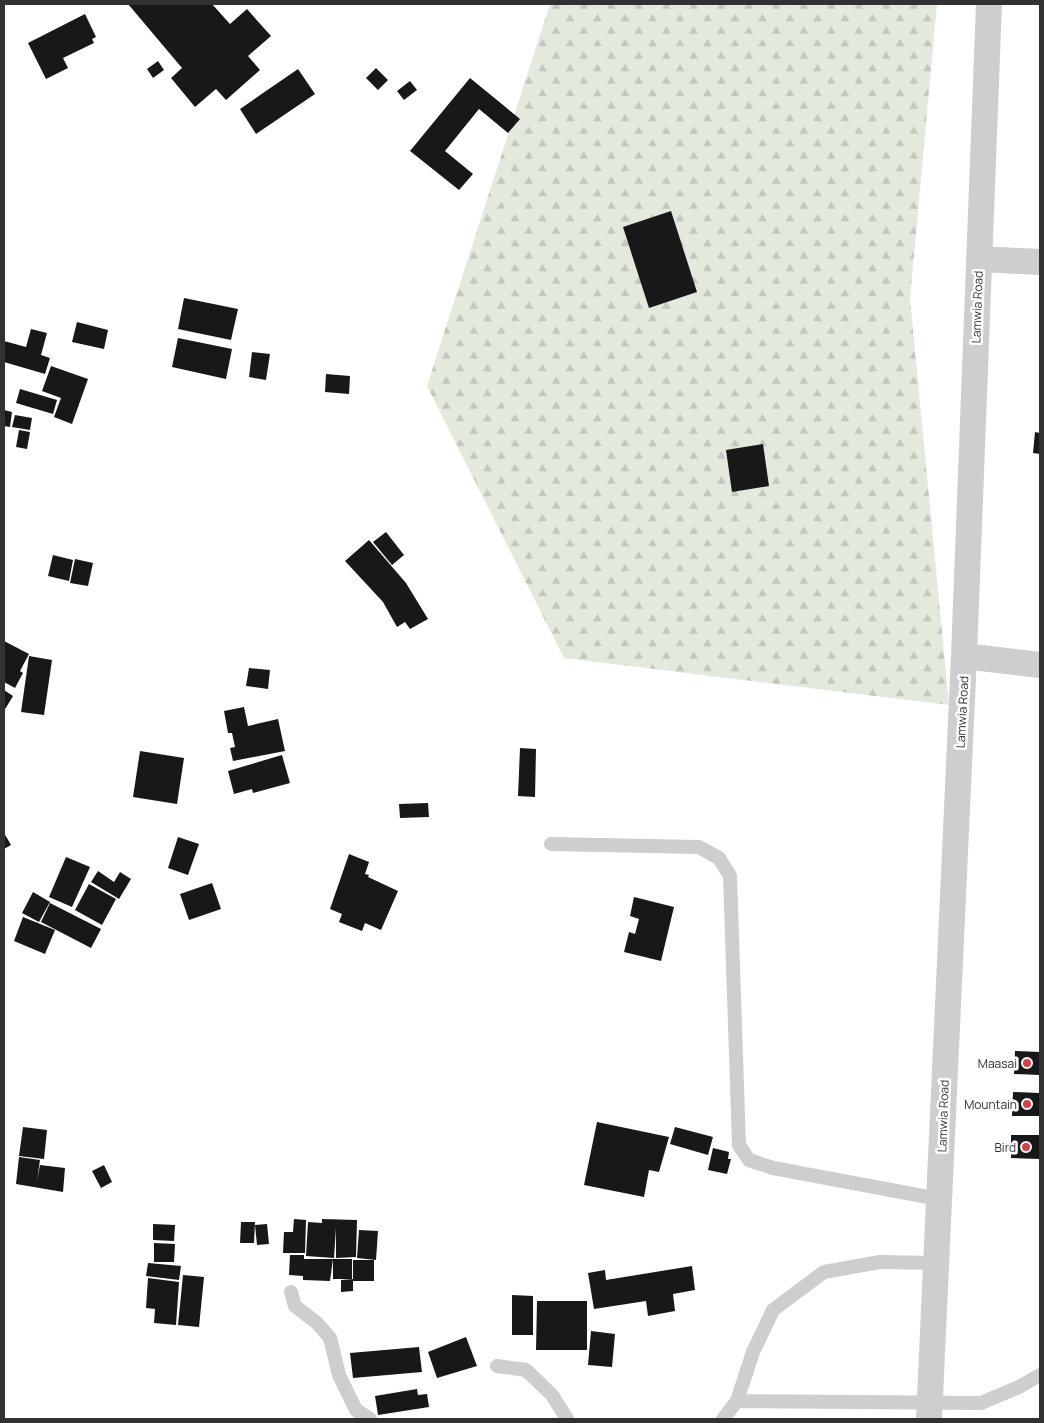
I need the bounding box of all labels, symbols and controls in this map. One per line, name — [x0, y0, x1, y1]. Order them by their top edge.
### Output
street label: Lamwia Road — [967, 270, 987, 344]
street label: Lamwia Road — [952, 675, 972, 749]
place label: Maasai — [978, 1055, 1017, 1072]
marker: Maasai — [1021, 1057, 1033, 1069]
street label: Lamwia Road — [933, 1079, 953, 1153]
place label: Mountain — [964, 1096, 1017, 1113]
marker: Mountain — [1021, 1098, 1033, 1110]
place label: Bird — [995, 1139, 1016, 1156]
marker: Bird — [1020, 1141, 1032, 1153]

